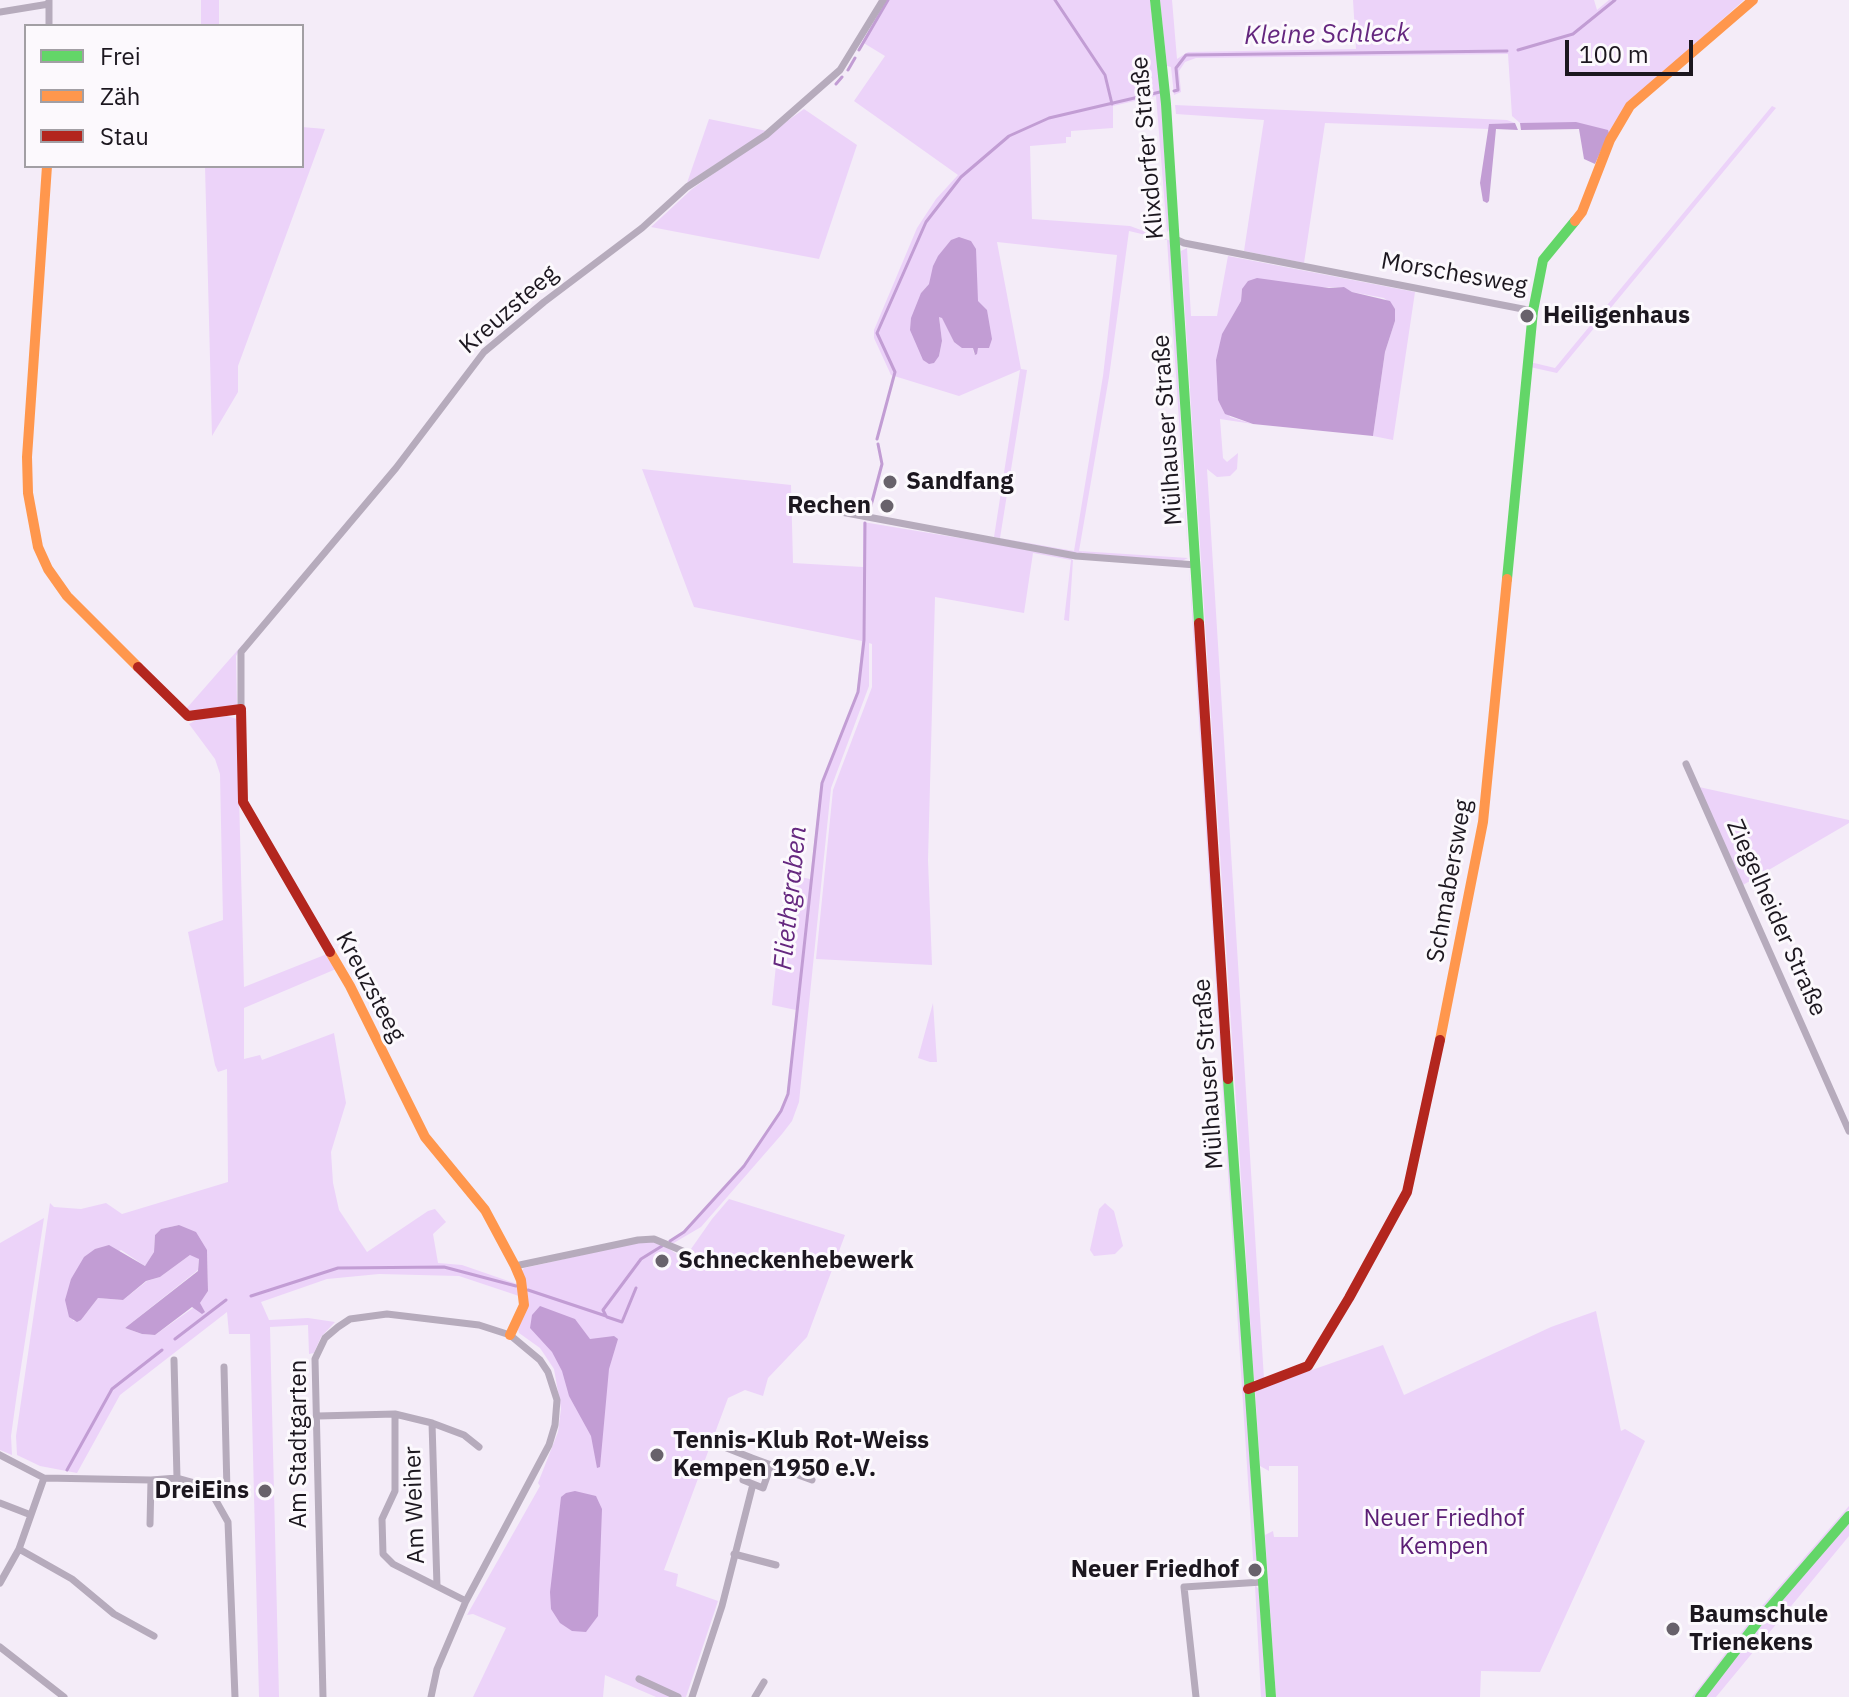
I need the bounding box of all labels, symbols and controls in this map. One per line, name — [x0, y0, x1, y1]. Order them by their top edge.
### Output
water label: Kleine Schleck — [1244, 18, 1410, 52]
legend — [24, 24, 304, 168]
scale bar — [1569, 24, 1697, 74]
text: 100 m — [1579, 38, 1649, 70]
text: Frei — [100, 40, 141, 72]
street label: Klixdorfer Straße — [1126, 55, 1170, 241]
text: Zäh — [100, 80, 140, 112]
text: Stau — [100, 120, 149, 152]
street label: Morschesweg — [1379, 247, 1529, 301]
street label: Kreuzsteeg — [454, 260, 564, 360]
place label: Heiligenhaus — [1543, 302, 1690, 330]
marker: Heiligenhaus — [1518, 307, 1536, 325]
street label: Mülhauser Straße — [1147, 333, 1189, 527]
place label: Sandfang — [906, 468, 1013, 496]
marker: Sandfang — [881, 473, 899, 491]
place label: Rechen — [787, 492, 871, 520]
marker: Rechen — [878, 497, 896, 515]
street label: Schmabersweg — [1421, 797, 1479, 965]
street label: Ziegelheider Straße — [1720, 815, 1832, 1021]
water label: Fliethgraben — [768, 824, 814, 972]
street label: Kreuzsteeg — [329, 927, 411, 1047]
street label: Mülhauser Straße — [1188, 977, 1230, 1171]
place label: Schneckenhebewerk — [678, 1247, 914, 1275]
marker: Schneckenhebewerk — [653, 1252, 671, 1270]
street label: Am Stadtgarten — [285, 1360, 313, 1528]
place label: Tennis-Klub Rot-Weiss Kempen 1950 e.V. — [673, 1427, 929, 1483]
street label: Am Weiher — [399, 1446, 431, 1564]
marker: Tennis-Klub Rot-Weiss Kempen 1950 e.V. — [648, 1446, 666, 1464]
place label: DreiEins — [155, 1477, 249, 1505]
marker: DreiEins — [256, 1482, 274, 1500]
park label: Neuer Friedhof Kempen — [1364, 1505, 1524, 1561]
place label: Neuer Friedhof — [1071, 1556, 1239, 1584]
marker: Neuer Friedhof — [1246, 1561, 1264, 1579]
place label: Baumschule Trienekens — [1689, 1601, 1828, 1657]
marker: Baumschule Trienekens — [1664, 1620, 1682, 1638]

